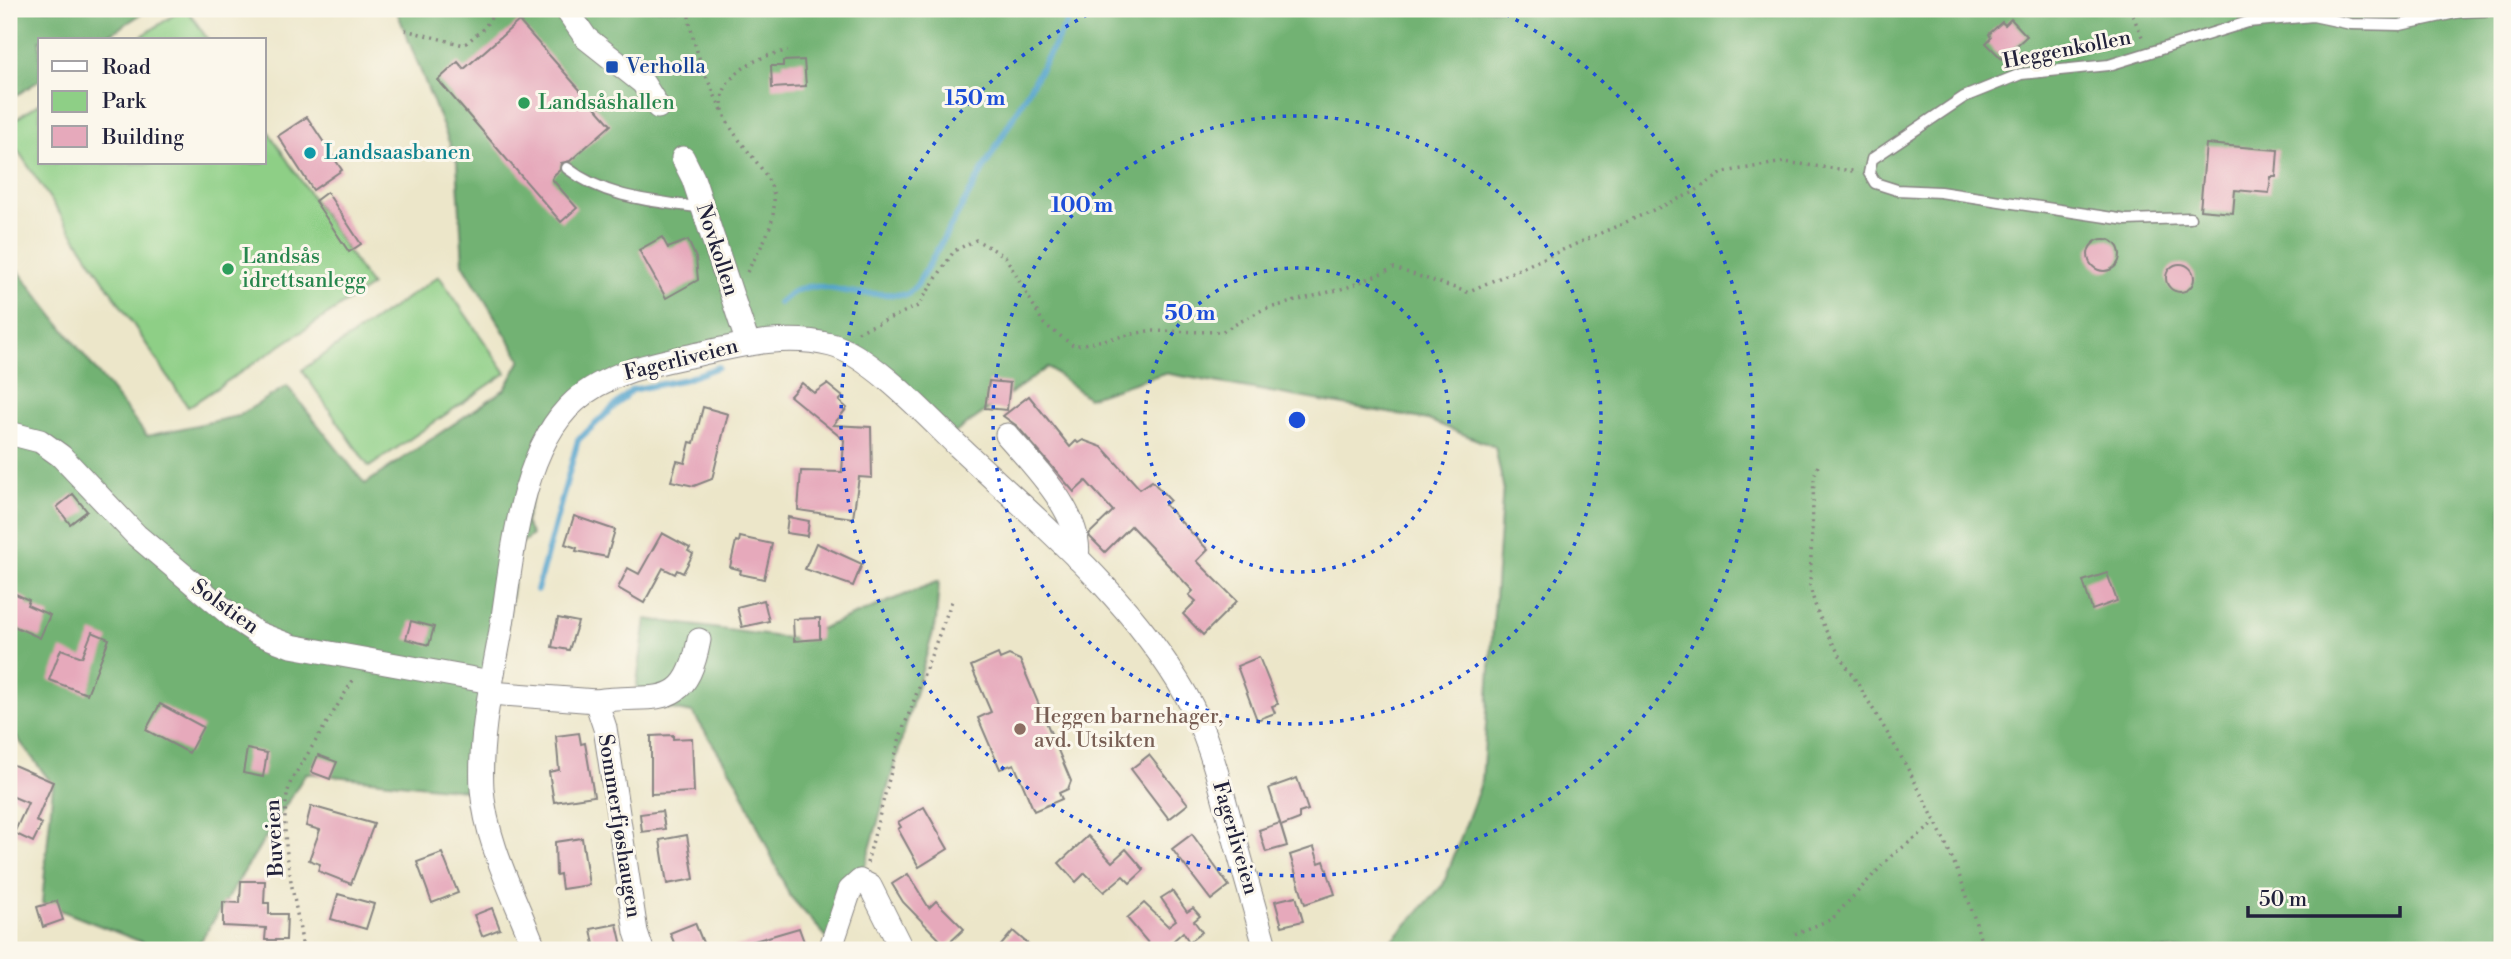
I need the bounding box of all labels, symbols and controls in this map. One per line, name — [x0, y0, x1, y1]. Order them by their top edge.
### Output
street label: Heggenkollen — [2001, 25, 2134, 75]
legend — [38, 38, 266, 164]
place label: Verholla — [625, 54, 706, 80]
text: Road — [102, 55, 151, 81]
marker: Verholla — [604, 59, 620, 75]
text: 150 m — [945, 86, 1005, 112]
text: Park — [102, 89, 147, 115]
place label: Landsåshallen — [538, 90, 675, 116]
marker: Landsåshallen — [516, 95, 532, 111]
text: Building — [101, 125, 184, 151]
place label: Landsaasbanen — [324, 140, 471, 166]
marker: Landsaasbanen — [302, 145, 318, 161]
text: 100 m — [1051, 193, 1113, 219]
street label: Novkollen — [690, 201, 744, 300]
place label: Landsås idrettsanlegg — [242, 244, 366, 294]
marker: Landsås idrettsanlegg — [220, 261, 236, 277]
text: 50 m — [1165, 301, 1215, 327]
street label: Fagerliveien — [621, 333, 741, 387]
centre of rings — [1285, 408, 1309, 432]
street label: Solstien — [186, 574, 264, 640]
place label: Heggen barnehager, avd. Utsikten — [1034, 704, 1223, 754]
marker: Heggen barnehager, avd. Utsikten — [1012, 721, 1028, 737]
street label: Sommerfjøshaugen — [592, 732, 646, 920]
street label: Fagerliveien — [1206, 778, 1264, 898]
street label: Buveien — [260, 798, 290, 878]
scale bar — [2248, 875, 2401, 919]
text: 50 m — [2259, 887, 2307, 913]

